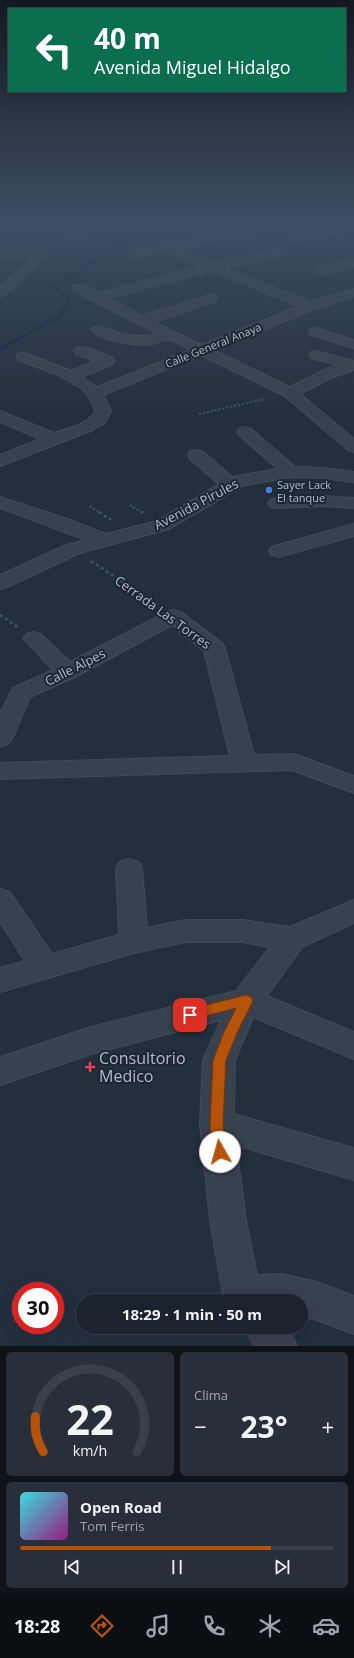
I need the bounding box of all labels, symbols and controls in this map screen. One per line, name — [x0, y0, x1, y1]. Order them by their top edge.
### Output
text: 40 m — [94, 19, 161, 57]
icon: left — [28, 24, 80, 76]
text: Avenida Miguel Hidalgo — [94, 55, 291, 79]
street label: Calle General Anaya — [163, 319, 263, 371]
street label: Avenida Pirules — [151, 474, 241, 534]
place label: Sayer Lack El tanque — [277, 477, 331, 505]
marker: Sayer Lack El tanque — [264, 485, 274, 495]
street label: Cerrada Las Torres — [111, 571, 215, 653]
street label: Calle Alpes — [42, 644, 108, 690]
pin — [173, 998, 207, 1032]
icon: arrive — [179, 1004, 201, 1026]
place label: Consultorio Medico — [99, 1047, 186, 1087]
marker: Consultorio Medico — [84, 1061, 96, 1073]
position arrow — [199, 1131, 241, 1173]
speed limit sign: 30 — [12, 1282, 64, 1334]
text: 18:29 · 1 min · 50 m — [122, 1304, 262, 1324]
text: Clima — [194, 1386, 228, 1404]
text: 22 — [66, 1391, 114, 1447]
text: 23° — [240, 1406, 288, 1447]
text: − — [194, 1411, 207, 1441]
text: + — [321, 1411, 334, 1441]
text: km/h — [73, 1441, 107, 1460]
text: Open Road — [80, 1497, 162, 1517]
text: Tom Ferris — [80, 1517, 145, 1535]
icon: previous — [61, 1556, 83, 1578]
icon: pause — [166, 1556, 188, 1578]
icon: next — [271, 1556, 293, 1578]
icon: directions — [88, 1612, 116, 1640]
icon: music — [144, 1612, 172, 1640]
icon: phone — [200, 1612, 228, 1640]
icon: climate — [256, 1612, 284, 1640]
icon: car — [312, 1612, 340, 1640]
text: 18:28 — [14, 1614, 60, 1638]

